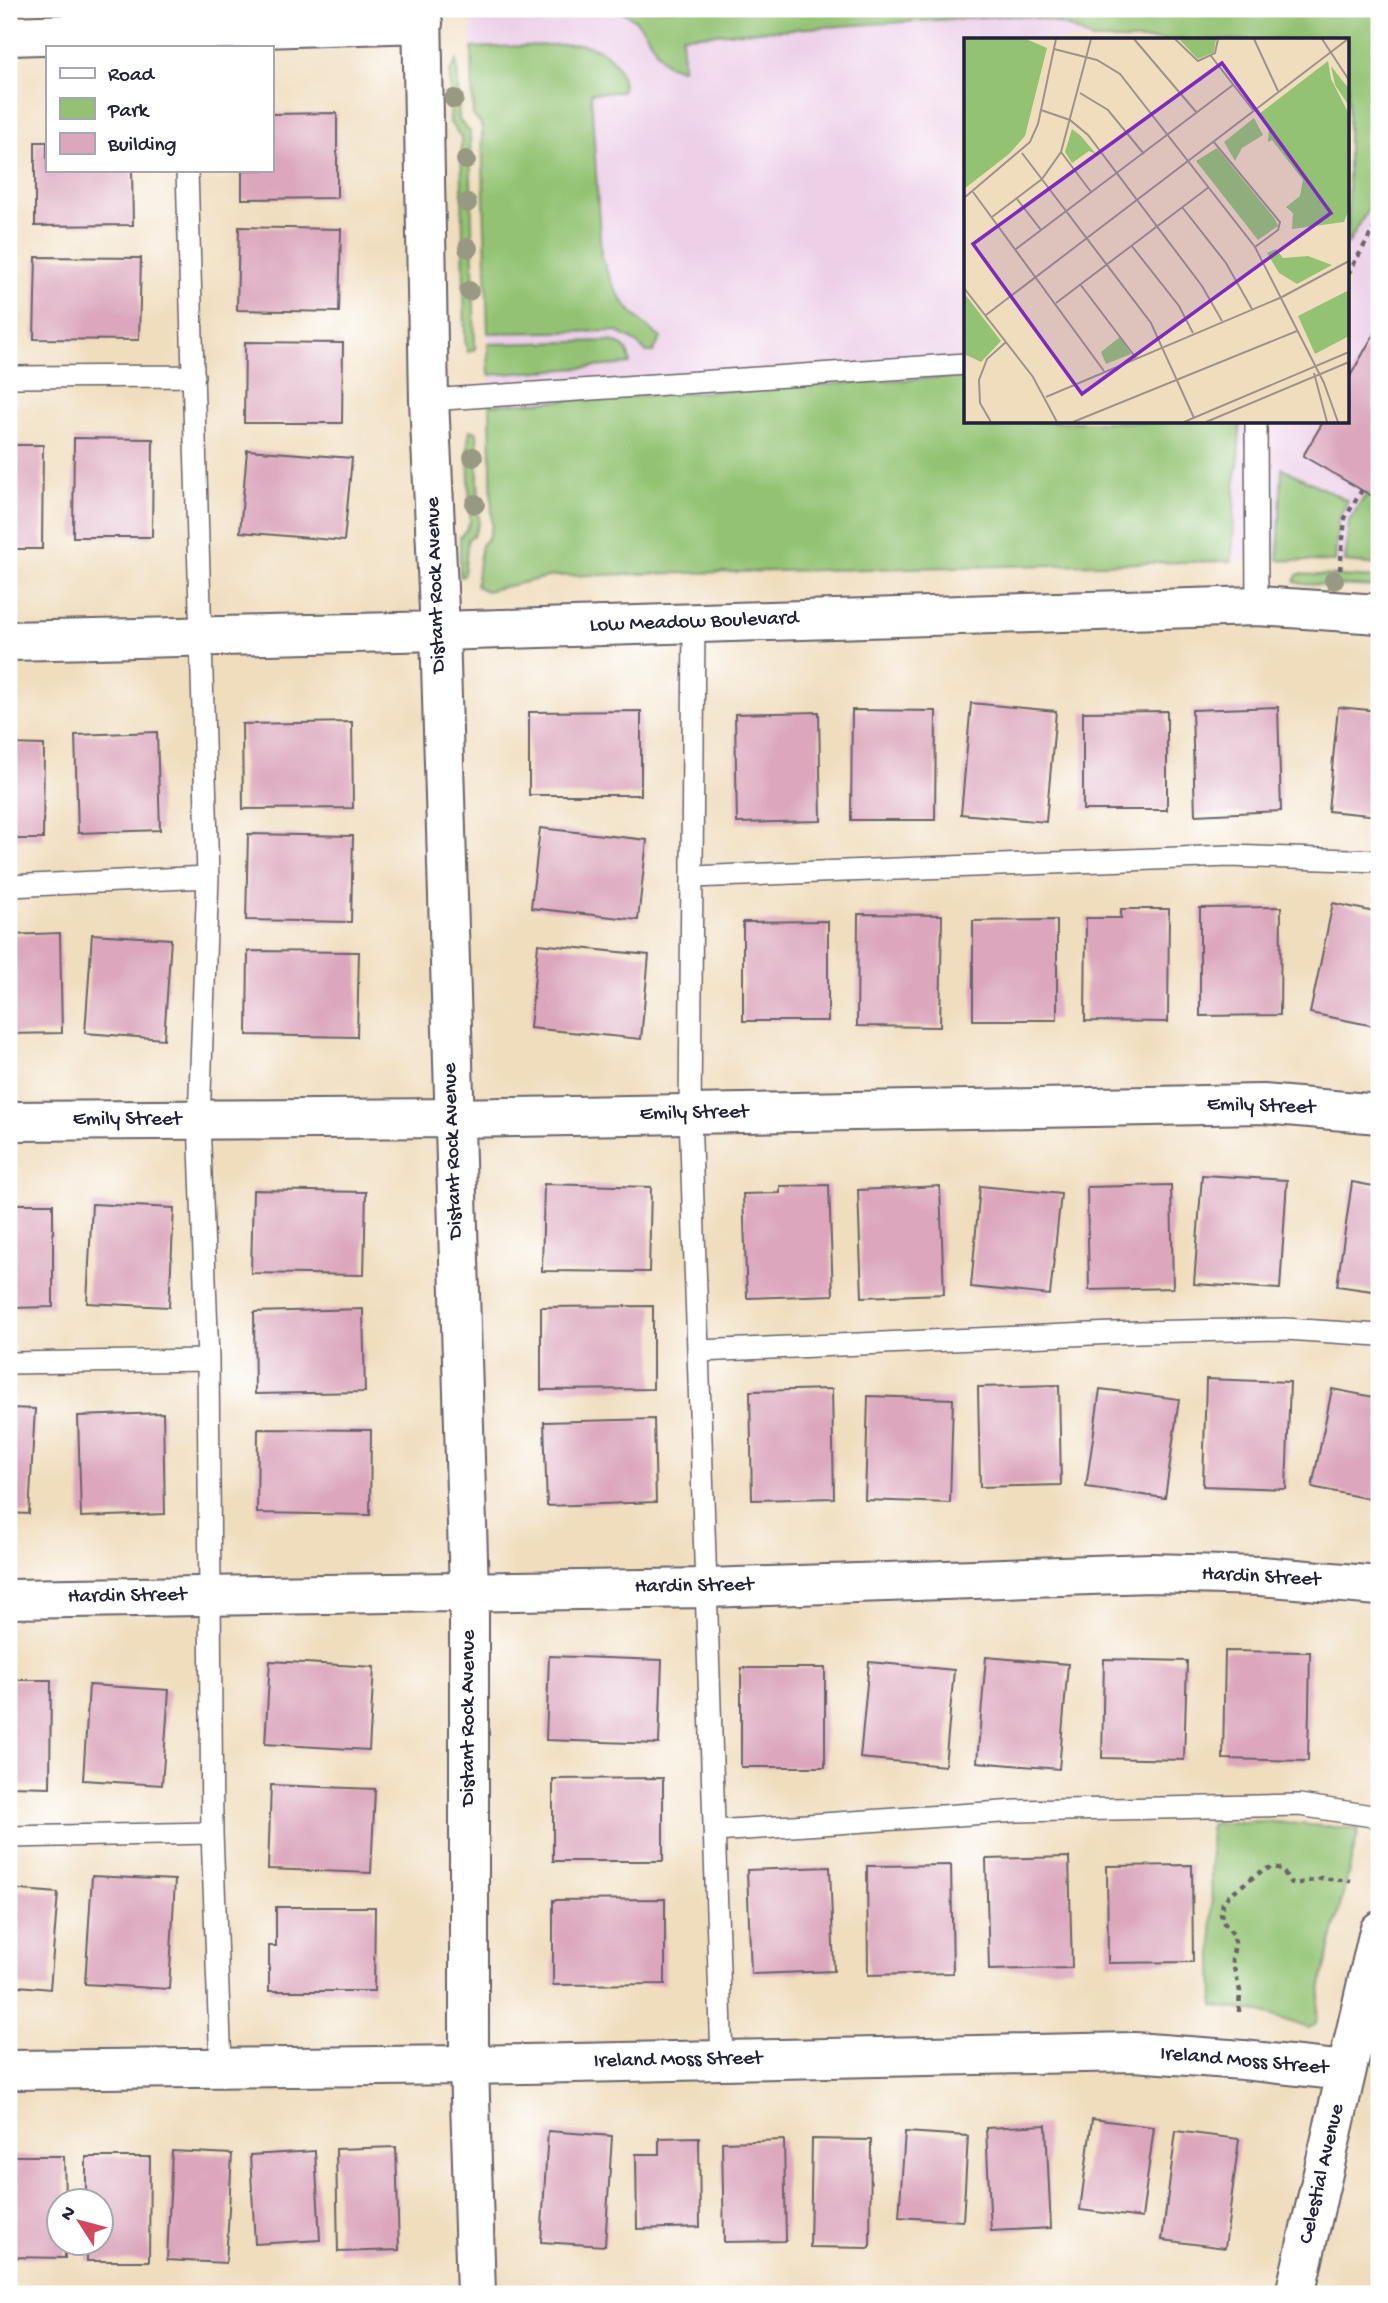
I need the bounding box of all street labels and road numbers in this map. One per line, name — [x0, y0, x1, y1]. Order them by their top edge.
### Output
street label: Distant Rock Avenue — [421, 495, 453, 676]
street label: Low Meadow Boulevard — [589, 607, 801, 639]
street label: Distant Rock Avenue — [438, 1061, 470, 1242]
street label: Emily Street — [1206, 1093, 1318, 1121]
street label: Emily Street — [640, 1101, 751, 1127]
street label: Emily Street — [73, 1108, 184, 1133]
street label: Hardin Street — [1201, 1562, 1323, 1594]
street label: Hardin Street — [634, 1573, 756, 1601]
street label: Hardin Street — [67, 1583, 189, 1611]
street label: Distant Rock Avenue — [457, 1629, 482, 1808]
street label: Ireland Moss Street — [1159, 2042, 1332, 2082]
street label: Ireland Moss Street — [593, 2047, 765, 2075]
street label: Celestial Avenue — [1295, 2100, 1352, 2246]

